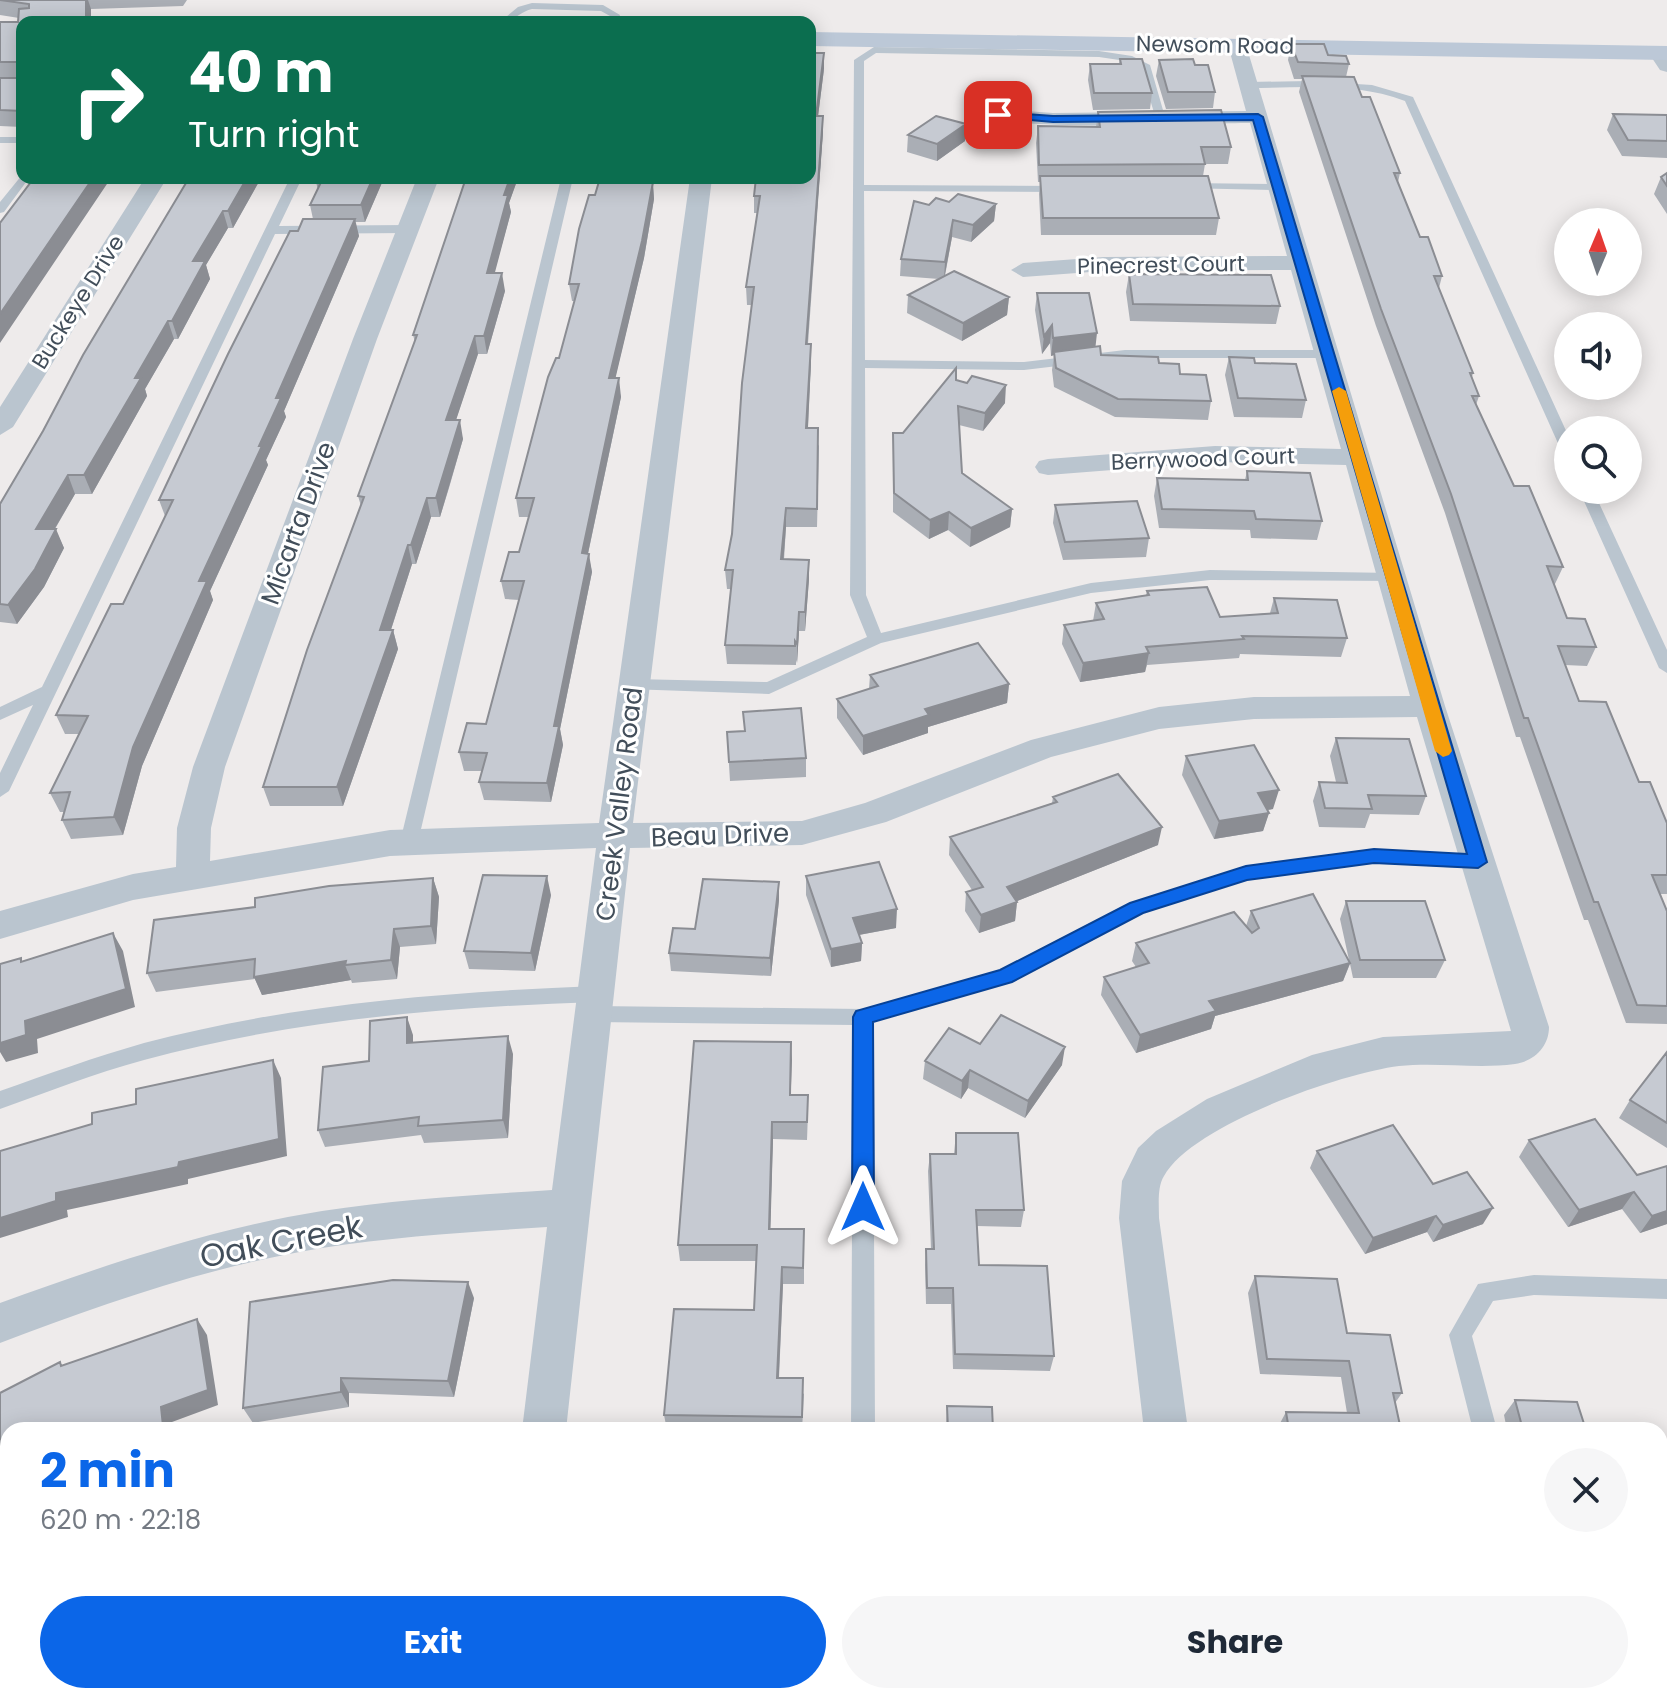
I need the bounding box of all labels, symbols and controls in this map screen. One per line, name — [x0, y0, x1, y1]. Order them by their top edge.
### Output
street label: Newsom Road — [1136, 28, 1294, 62]
text: 40 m — [188, 33, 334, 112]
icon: right — [56, 48, 160, 152]
pin — [964, 81, 1032, 149]
icon: arrive — [976, 93, 1020, 137]
text: Turn right — [188, 109, 359, 160]
north arrow — [1554, 208, 1642, 296]
map controls — [1554, 208, 1642, 504]
street label: Buckeye Drive — [24, 229, 132, 375]
street label: Pinecrest Court — [1077, 248, 1245, 282]
button: sound — [1554, 312, 1642, 400]
button: search — [1554, 416, 1642, 504]
street label: Micarta Drive — [252, 436, 344, 610]
street label: Berrywood Court — [1110, 440, 1296, 478]
street label: Creek Valley Road — [587, 685, 651, 923]
street label: Beau Drive — [650, 815, 790, 855]
position arrow — [821, 1165, 905, 1249]
street label: Oak Creek — [196, 1203, 367, 1279]
text: 2 min — [40, 1437, 175, 1504]
button: close — [1544, 1448, 1628, 1532]
text: 620 m · 22:18 — [40, 1502, 201, 1538]
button: Exit — [40, 1596, 826, 1688]
button: Share — [842, 1596, 1628, 1688]

